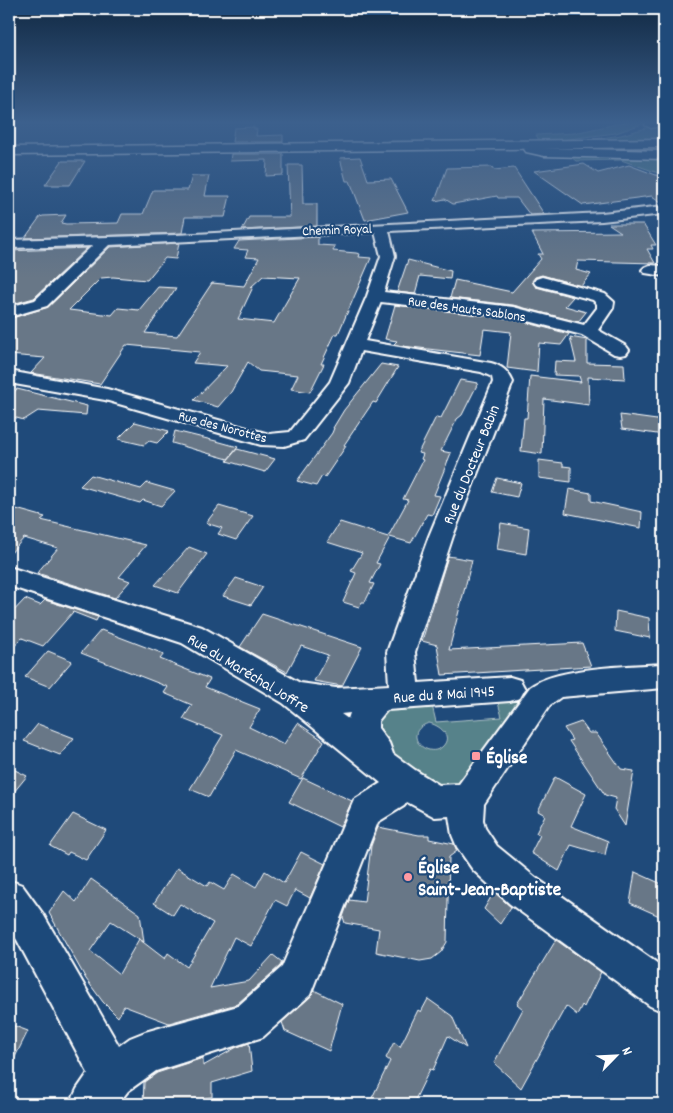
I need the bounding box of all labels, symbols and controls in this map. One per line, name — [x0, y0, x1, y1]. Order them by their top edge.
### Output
street label: Chemin Royal — [302, 220, 373, 242]
street label: Rue des Hauts Sablons — [407, 292, 527, 328]
street label: Rue du Docteur Babin — [438, 402, 507, 528]
street label: Rue des Norottes — [176, 406, 269, 449]
street label: Rue du Maréchal Joffre — [182, 629, 313, 720]
street label: Rue du 8 Mai 1945 — [393, 680, 496, 711]
place label: Église — [486, 746, 527, 773]
marker: Église — [470, 750, 482, 762]
place label: Église Saint-Jean-Baptiste — [418, 856, 561, 905]
marker: Église Saint-Jean-Baptiste — [402, 871, 414, 883]
north arrow — [590, 1030, 640, 1080]
text: N — [616, 1044, 637, 1059]

